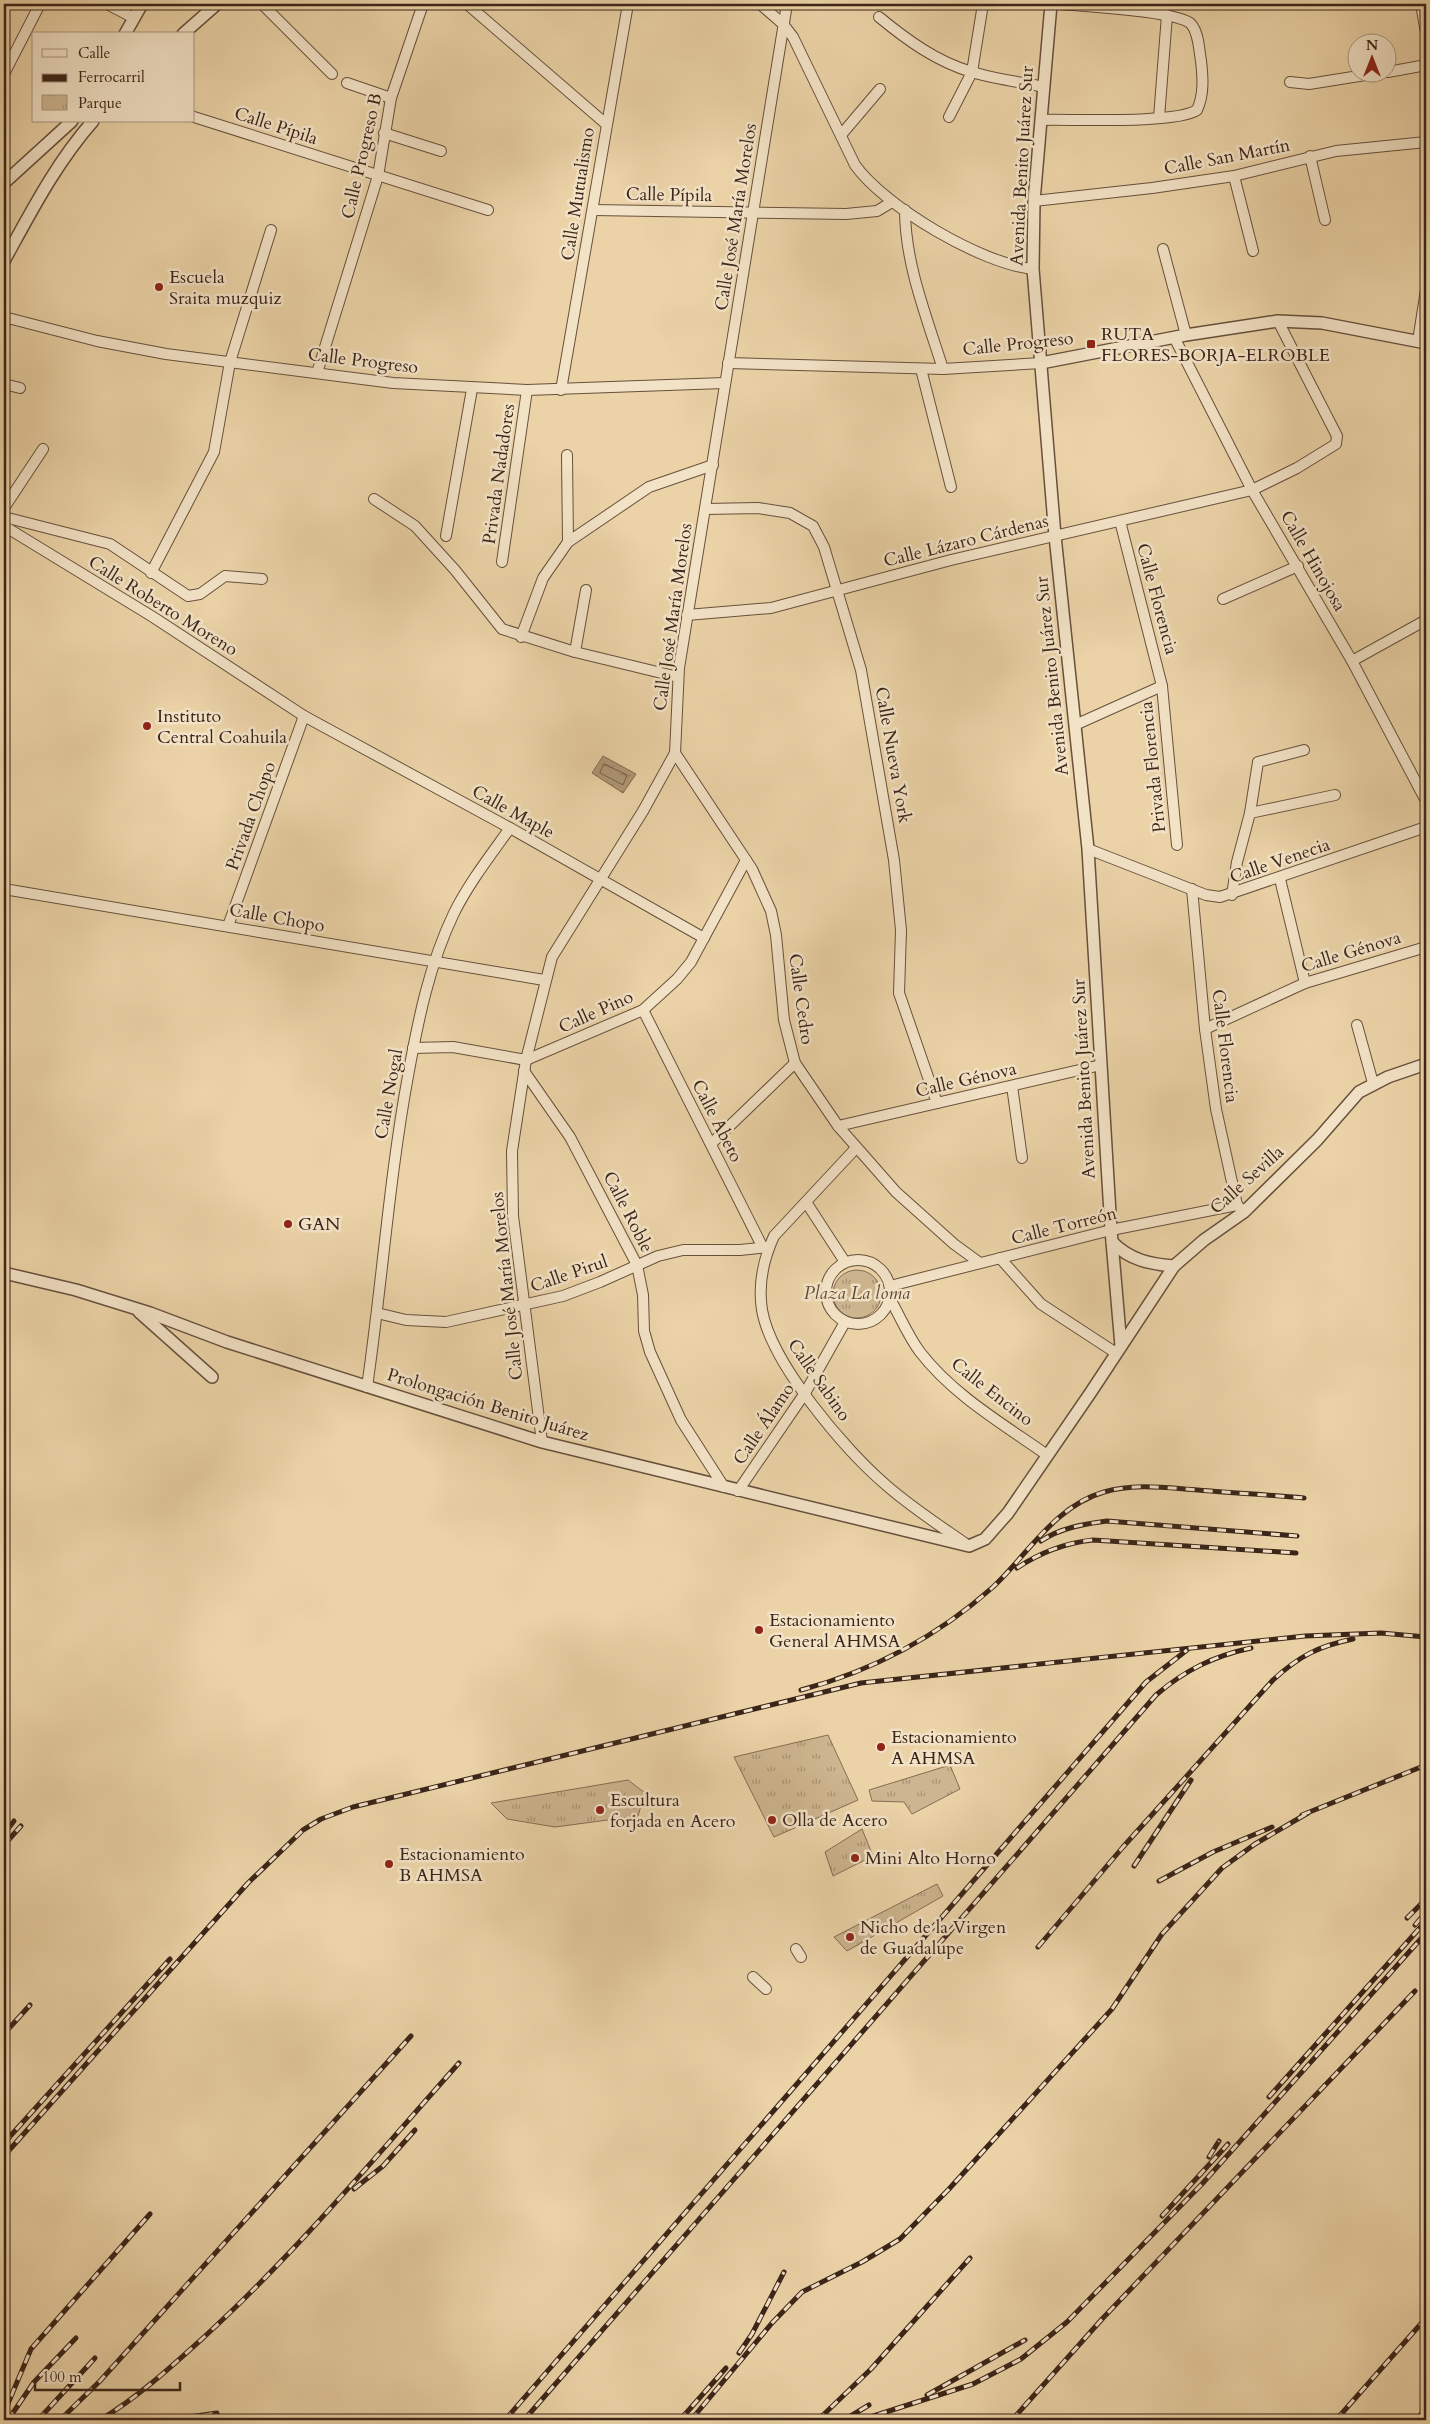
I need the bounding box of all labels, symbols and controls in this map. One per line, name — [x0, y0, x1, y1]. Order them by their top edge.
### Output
legend — [32, 32, 195, 122]
north arrow — [1348, 32, 1398, 82]
text: N — [1366, 36, 1378, 55]
text: Calle — [78, 43, 111, 63]
street label: Avenida Benito Juárez Sur — [1004, 65, 1040, 267]
text: Ferrocarril — [78, 67, 145, 87]
street label: Calle Progreso B — [335, 91, 389, 221]
text: Parque — [78, 93, 122, 113]
street label: Calle Pípila — [231, 101, 321, 151]
street label: Calle José María Morelos — [709, 122, 763, 312]
street label: Calle Mutualismo — [555, 125, 601, 262]
street label: Calle San Martín — [1162, 132, 1293, 181]
street label: Calle Pípila — [626, 182, 713, 208]
place label: Escuela Sraita muzquiz — [169, 265, 281, 311]
marker: Escuela Sraita muzquiz — [153, 281, 165, 293]
place label: RUTA FLORES-BORJA-ELROBLE — [1101, 322, 1330, 368]
street label: Calle Progreso — [961, 326, 1075, 362]
marker: RUTA FLORES-BORJA-ELROBLE — [1085, 338, 1097, 350]
street label: Calle Progreso — [306, 342, 420, 380]
street label: Privada Nadadores — [477, 402, 521, 546]
street label: Calle Hinojosa — [1274, 506, 1352, 616]
street label: Calle Lázaro Cárdenas — [881, 508, 1051, 574]
street label: Calle José María Morelos — [647, 522, 699, 712]
street label: Calle Florencia — [1130, 541, 1184, 658]
street label: Calle Roberto Moreno — [83, 550, 243, 662]
street label: Avenida Benito Juárez Sur — [1029, 575, 1075, 777]
street label: Calle Nueva York — [869, 685, 917, 826]
street label: Privada Florencia — [1134, 700, 1172, 834]
place label: Instituto Central Coahuila — [157, 704, 287, 750]
marker: Instituto Central Coahuila — [141, 720, 153, 732]
street label: Privada Chopo — [220, 758, 282, 874]
street label: Calle Maple — [467, 779, 559, 845]
street label: Calle Venecia — [1226, 832, 1334, 890]
street label: Calle Chopo — [227, 897, 327, 939]
street label: Calle Génova — [1298, 925, 1404, 979]
street label: Calle Cedro — [782, 952, 820, 1046]
street label: Avenida Benito Juárez Sur — [1066, 978, 1102, 1180]
street label: Calle Pino — [555, 984, 638, 1040]
street label: Calle Florencia — [1206, 988, 1244, 1104]
street label: Calle Nogal — [369, 1046, 409, 1141]
street label: Calle Génova — [913, 1056, 1019, 1104]
street label: Calle Abeto — [685, 1075, 749, 1167]
street label: Calle Sevilla — [1204, 1140, 1290, 1220]
street label: Calle Roble — [597, 1167, 659, 1257]
street label: Calle José María Morelos — [485, 1191, 529, 1381]
street label: Calle Torreón — [1009, 1201, 1120, 1251]
place label: GAN — [298, 1212, 341, 1237]
marker: GAN — [282, 1218, 294, 1230]
street label: Calle Pirul — [527, 1249, 611, 1299]
park label: Plaza La loma — [804, 1281, 910, 1306]
street label: Calle Sabino — [781, 1334, 857, 1426]
street label: Calle Encino — [946, 1352, 1039, 1432]
street label: Prolongación Benito Juárez — [384, 1362, 592, 1448]
street label: Calle Álamo — [727, 1378, 801, 1470]
place label: Estacionamiento General AHMSA — [769, 1608, 900, 1654]
marker: Estacionamiento General AHMSA — [753, 1624, 765, 1636]
place label: Estacionamiento A AHMSA — [891, 1725, 1017, 1771]
marker: Estacionamiento A AHMSA — [875, 1741, 887, 1753]
place label: Escultura forjada en Acero — [610, 1788, 736, 1834]
marker: Escultura forjada en Acero — [594, 1804, 606, 1816]
place label: Olla de Acero — [782, 1808, 888, 1833]
marker: Olla de Acero — [766, 1814, 778, 1826]
place label: Estacionamiento B AHMSA — [399, 1842, 525, 1888]
place label: Mini Alto Horno — [865, 1846, 996, 1871]
marker: Mini Alto Horno — [849, 1852, 861, 1864]
marker: Estacionamiento B AHMSA — [383, 1858, 395, 1870]
place label: Nicho de la Virgen de Guadalupe — [860, 1915, 1007, 1961]
marker: Nicho de la Virgen de Guadalupe — [844, 1931, 856, 1943]
scale bar — [35, 2359, 180, 2391]
text: 100 m — [42, 2367, 82, 2387]

